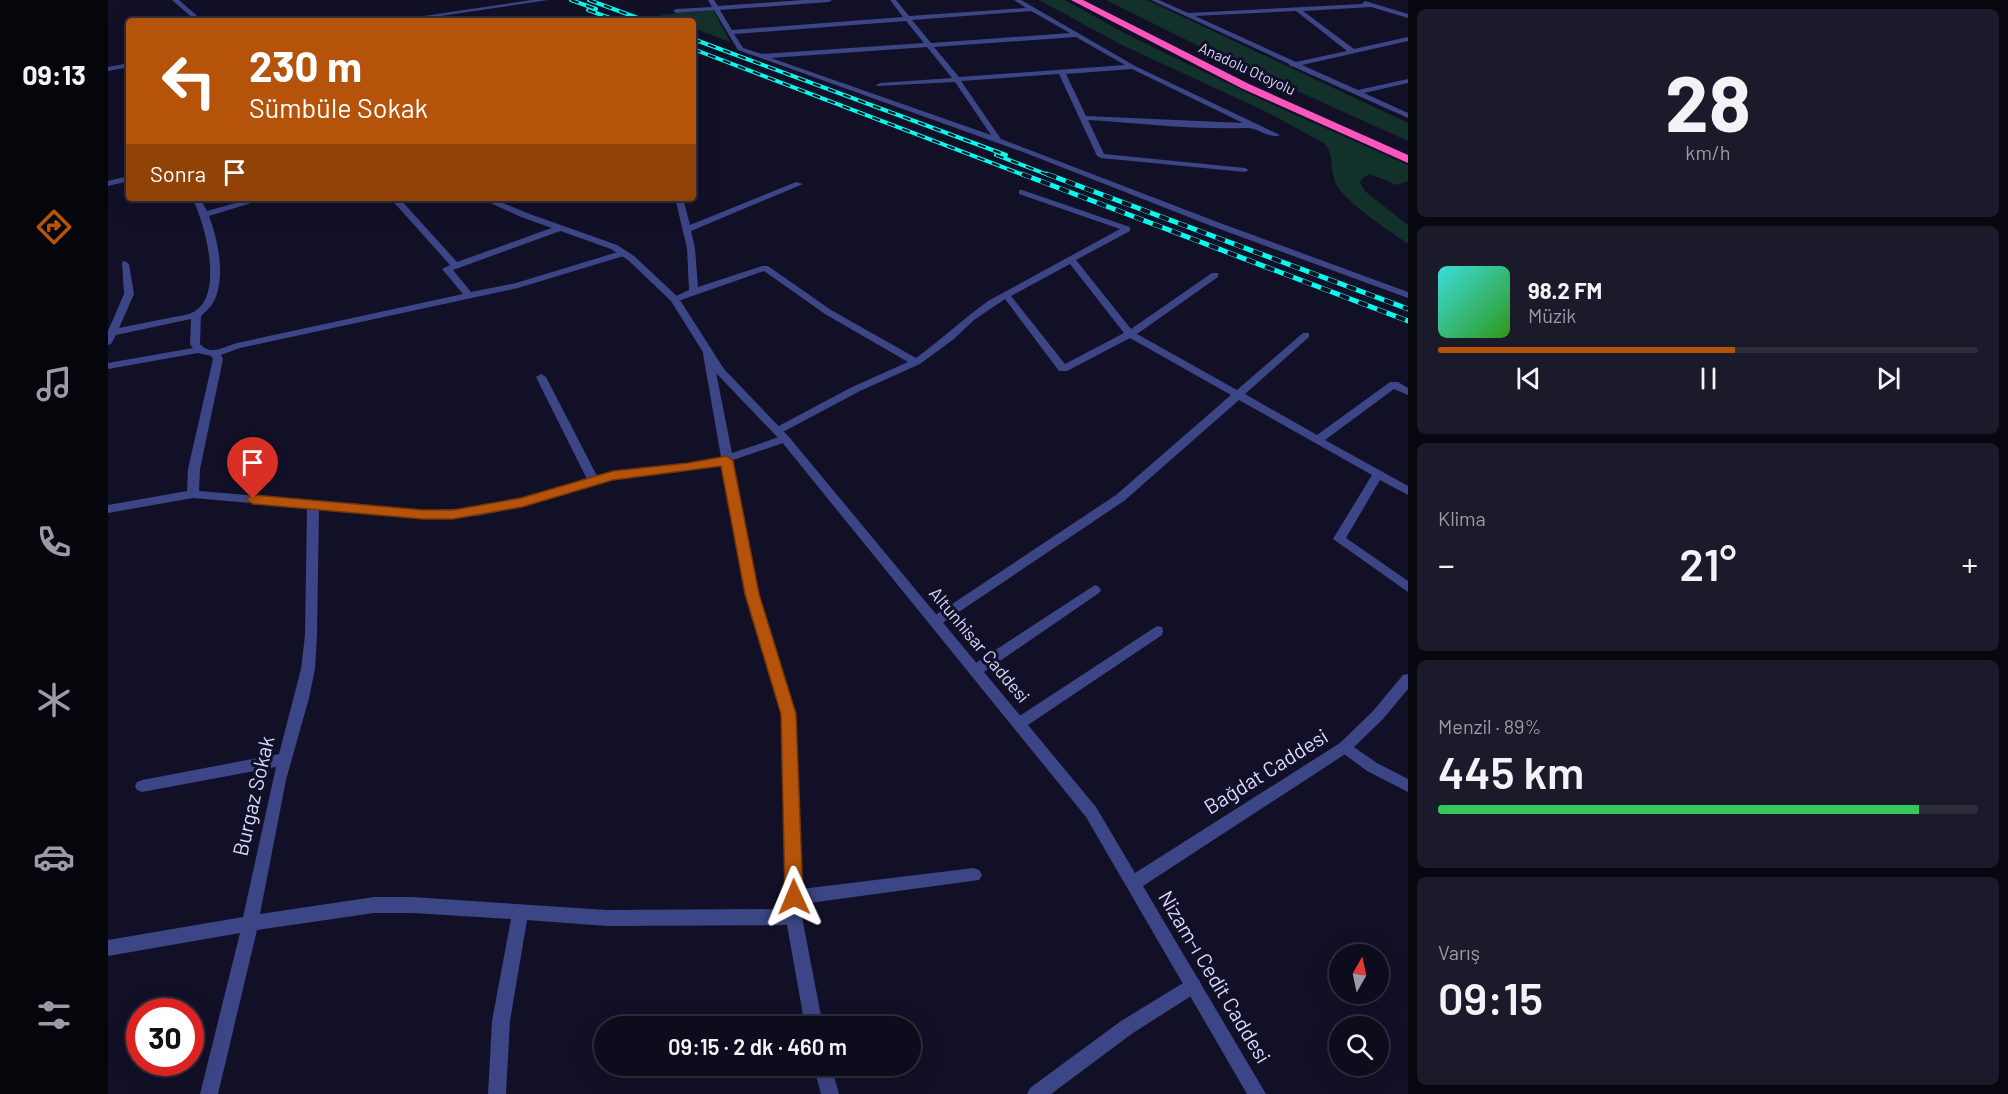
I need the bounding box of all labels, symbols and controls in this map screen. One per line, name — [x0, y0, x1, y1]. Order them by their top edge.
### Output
street label: Anadolu Otoyolu — [1196, 38, 1299, 98]
text: 230 m — [249, 40, 362, 90]
icon: left — [150, 42, 228, 120]
text: 28 — [1665, 54, 1751, 148]
text: 09:13 — [22, 58, 86, 90]
text: Sümbüle Sokak — [249, 91, 428, 123]
text: km/h — [1685, 140, 1731, 164]
icon: arrive — [218, 156, 251, 189]
text: Sonra — [150, 160, 206, 186]
icon: directions — [33, 206, 75, 248]
text: 98.2 FM — [1528, 277, 1602, 303]
text: Müzik — [1528, 303, 1576, 327]
icon: previous — [1512, 362, 1545, 395]
icon: pause — [1692, 362, 1725, 395]
icon: next — [1872, 362, 1905, 395]
icon: music — [33, 363, 75, 405]
pin — [227, 437, 278, 499]
icon: arrive — [236, 446, 269, 479]
text: Klima — [1438, 506, 1486, 530]
icon: phone — [33, 521, 75, 563]
text: 21° — [1679, 536, 1737, 590]
text: − — [1438, 544, 1455, 584]
text: + — [1961, 544, 1978, 584]
street label: Altunhisar Caddesi — [925, 582, 1034, 707]
icon: climate — [33, 679, 75, 721]
text: Menzil · 89% — [1438, 714, 1541, 738]
street label: Bağdat Caddesi — [1199, 723, 1332, 819]
street label: Burgaz Sokak — [227, 733, 278, 858]
text: 445 km — [1438, 744, 1584, 798]
icon: car — [33, 836, 75, 878]
position arrow — [762, 865, 826, 929]
street label: Nizam-ı Cedit Caddesi — [1154, 886, 1277, 1067]
text: Varış — [1438, 940, 1480, 964]
north arrow — [1329, 944, 1389, 1004]
map controls — [1329, 944, 1389, 1076]
text: 09:15 — [1438, 970, 1543, 1024]
icon: filters — [33, 994, 75, 1036]
speed limit sign: 30 — [126, 998, 204, 1076]
button: search — [1329, 1016, 1389, 1076]
text: 09:15 · 2 dk · 460 m — [668, 1033, 847, 1059]

